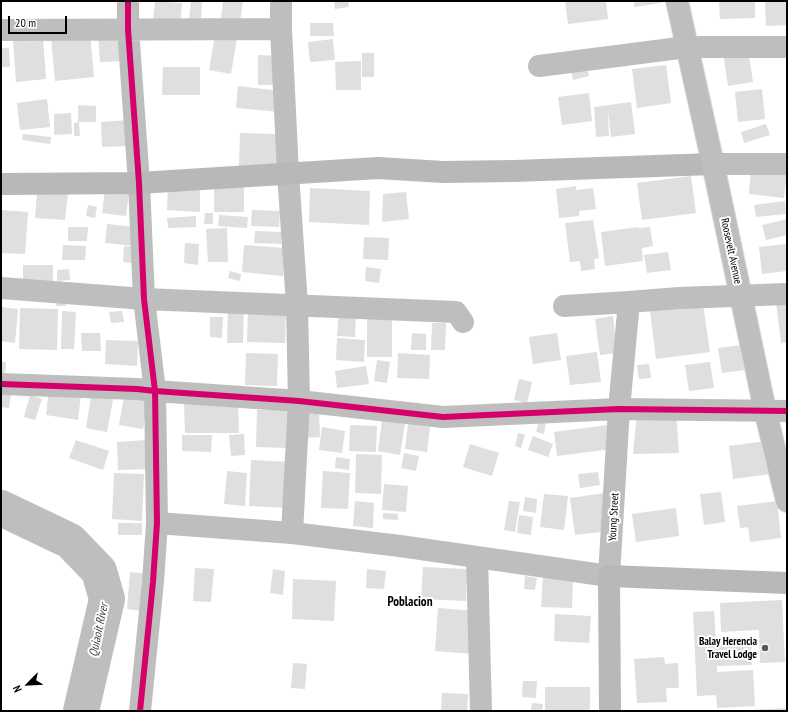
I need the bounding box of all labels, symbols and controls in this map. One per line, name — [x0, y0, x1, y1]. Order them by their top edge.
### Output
scale bar — [10, 8, 69, 34]
text: 20 m — [15, 15, 36, 30]
street label: Roosevelt Avenue — [718, 217, 744, 285]
street label: Young Street — [606, 492, 622, 542]
district label: Poblacion — [388, 594, 432, 610]
water label: Quiaoit River — [86, 602, 112, 658]
place label: Balay Herencia Travel Lodge — [699, 635, 757, 661]
marker: Balay Herencia Travel Lodge — [760, 643, 770, 653]
north arrow — [8, 664, 48, 704]
text: N — [9, 683, 25, 694]

